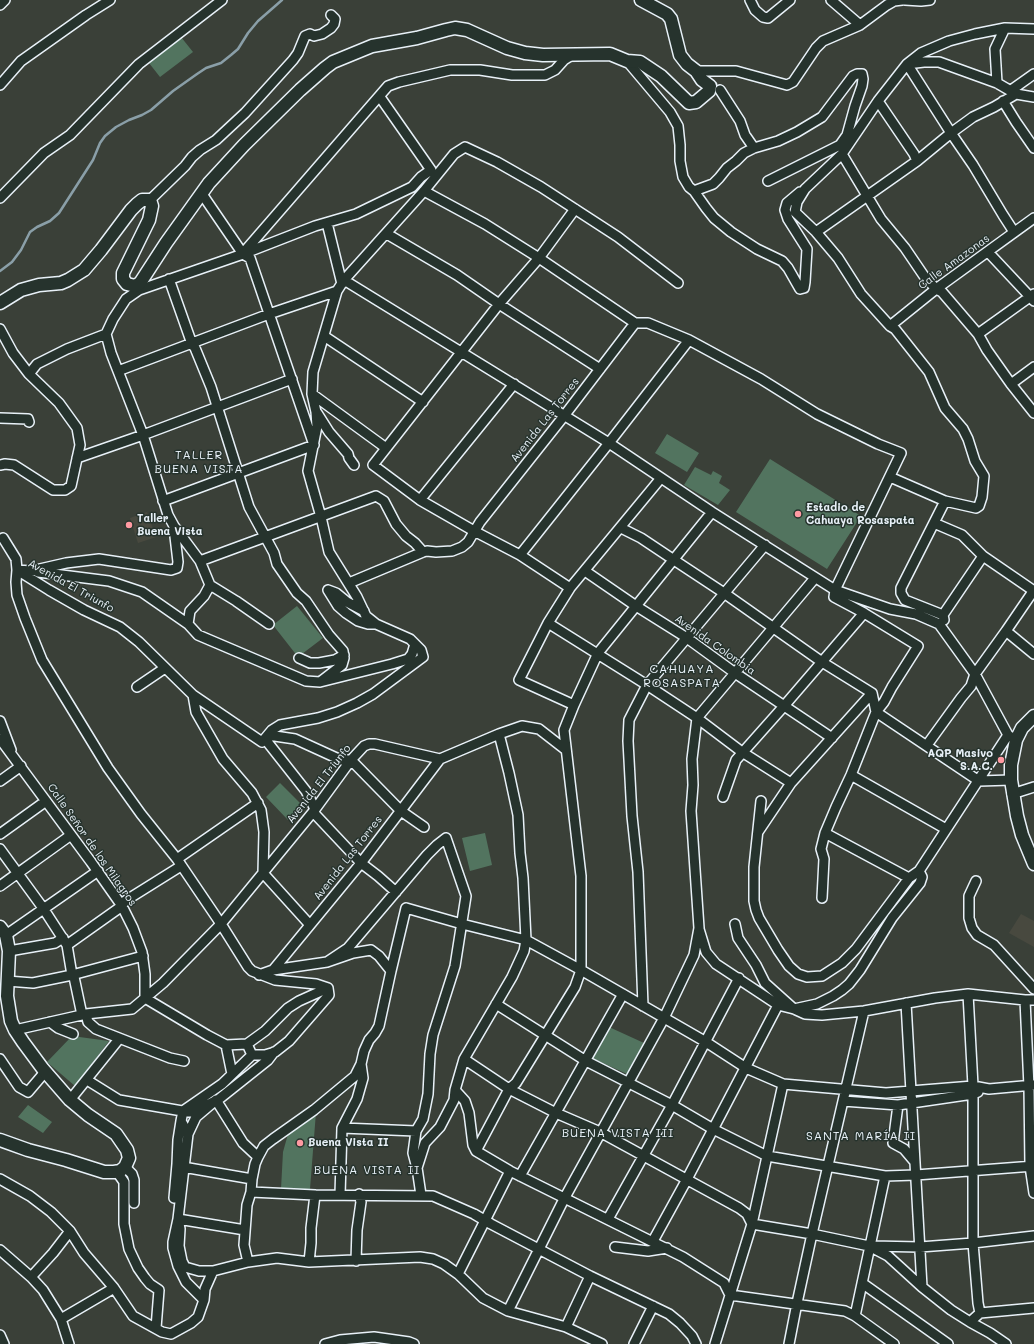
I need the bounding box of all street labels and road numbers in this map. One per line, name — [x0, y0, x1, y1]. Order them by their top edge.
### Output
street label: Calle Amazonas — [916, 232, 992, 292]
street label: Avenida Las Torres — [508, 375, 582, 465]
street label: Avenida El Triunfo — [26, 557, 116, 615]
street label: Avenida Colombia — [672, 612, 758, 678]
street label: Avenida El Triunfo — [284, 742, 354, 826]
street label: Calle Señor de los Milagros — [45, 781, 139, 909]
street label: Avenida Las Torres — [311, 813, 385, 903]

